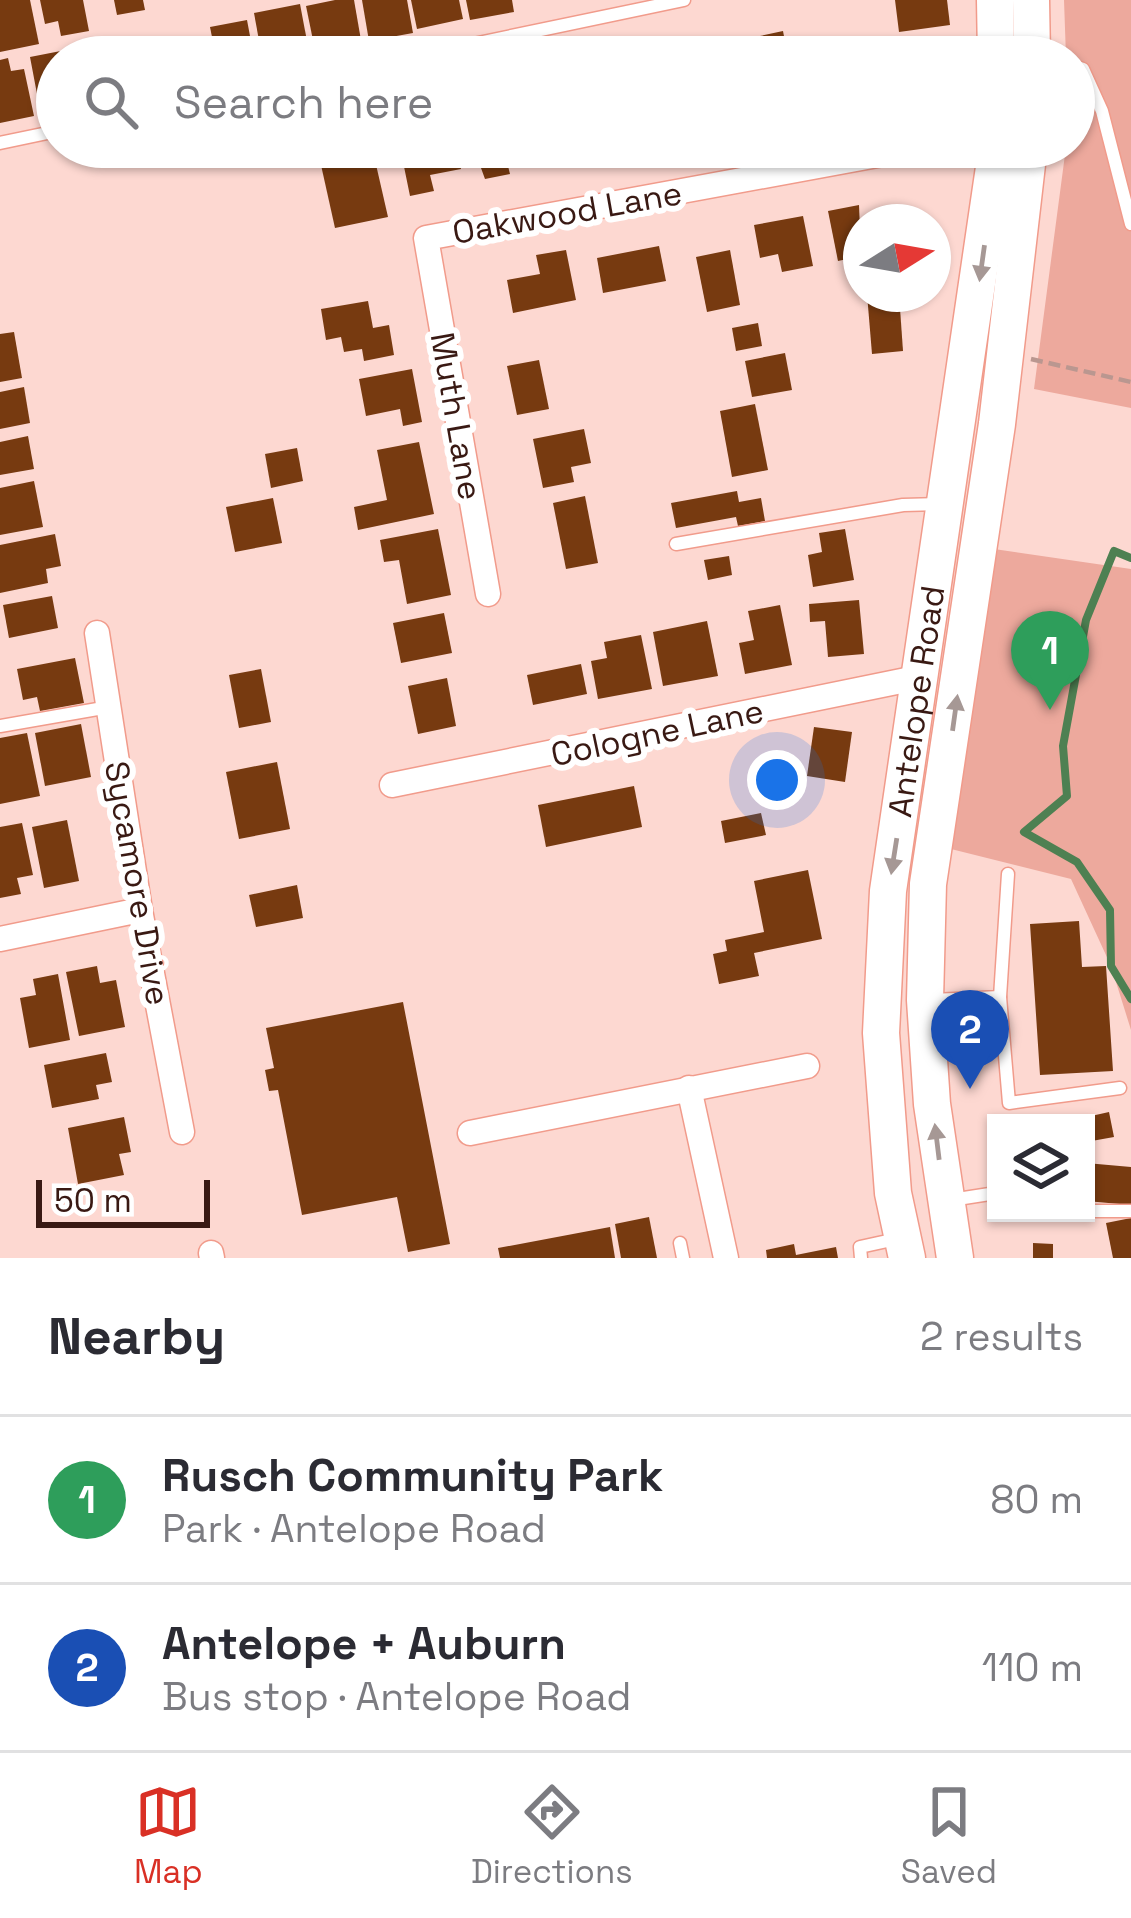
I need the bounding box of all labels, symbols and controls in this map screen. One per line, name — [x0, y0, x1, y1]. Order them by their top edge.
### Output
search box — [36, 36, 1095, 168]
icon: search — [78, 69, 144, 135]
text: Search here — [174, 74, 433, 131]
street label: Oakwood Lane — [449, 172, 685, 254]
north arrow — [843, 204, 951, 312]
one-way arrow — [972, 245, 991, 282]
street label: Muth Lane — [421, 329, 491, 503]
street label: Antelope Road — [879, 583, 955, 820]
pin: 1 — [1011, 611, 1089, 710]
street label: Cologne Lane — [547, 690, 767, 776]
one-way arrow — [946, 694, 965, 731]
your location — [747, 750, 807, 810]
street label: Sycamore Drive — [95, 758, 179, 1008]
one-way arrow — [884, 838, 902, 876]
pin: 2 — [931, 990, 1009, 1089]
map controls — [987, 1114, 1095, 1222]
button: layers — [987, 1114, 1095, 1222]
one-way arrow — [927, 1123, 946, 1161]
scale bar — [36, 1174, 210, 1227]
text: 50 m — [54, 1180, 132, 1222]
text: Nearby — [48, 1304, 225, 1369]
text: 2 results — [920, 1312, 1083, 1361]
text: Rusch Community Park — [162, 1447, 663, 1504]
text: 1 — [78, 1475, 96, 1524]
text: 80 m — [990, 1475, 1083, 1524]
text: Park · Antelope Road — [162, 1504, 546, 1553]
text: Antelope + Auburn — [162, 1615, 566, 1672]
text: 2 — [75, 1643, 99, 1692]
text: 110 m — [982, 1643, 1083, 1692]
text: Bus stop · Antelope Road — [162, 1672, 631, 1721]
tab: Map — [134, 1779, 203, 1893]
tab: Directions — [471, 1779, 633, 1893]
tab: Saved — [901, 1779, 997, 1893]

